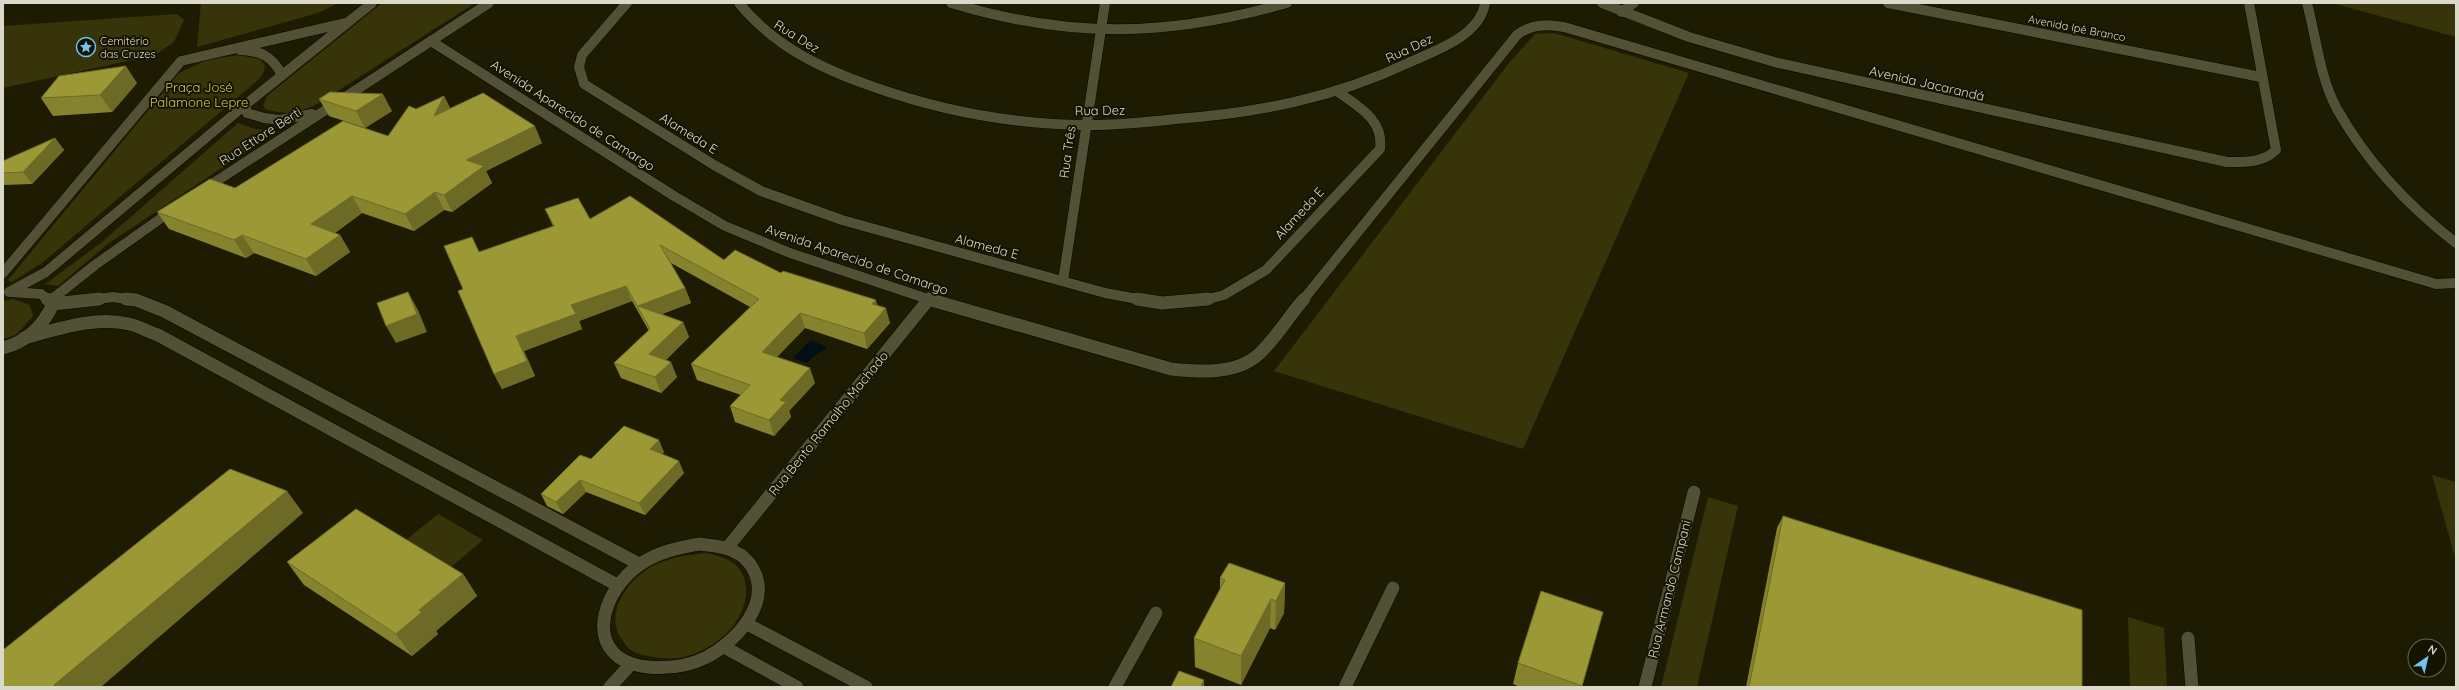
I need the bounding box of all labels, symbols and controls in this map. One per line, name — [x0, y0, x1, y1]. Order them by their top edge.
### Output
street label: Avenida Ipê Branco — [2027, 12, 2127, 44]
street label: Rua Dez — [771, 16, 823, 56]
street label: Rua Dez — [1383, 30, 1435, 66]
place label: Cemitério das Cruzes — [100, 34, 156, 61]
place icon: Cemitério das Cruzes — [75, 36, 97, 58]
street label: Avenida Aparecido de Camargo — [488, 56, 658, 174]
street label: Avenida Jacarandá — [1868, 62, 1986, 104]
park label: Praça José Palamone Lepre — [150, 79, 248, 110]
street label: Rua Dez — [1075, 102, 1125, 118]
street label: Rua Ettore Berti — [216, 103, 304, 169]
street label: Alameda E — [657, 109, 721, 157]
street label: Rua Três — [1055, 125, 1079, 179]
street label: Alameda E — [1271, 184, 1327, 242]
street label: Avenida Aparecido de Camargo — [764, 220, 951, 298]
street label: Alameda E — [953, 230, 1021, 262]
street label: Rua Bento Ramalho Machado — [765, 348, 891, 498]
street label: Rua Armando Campani — [1644, 518, 1694, 660]
north arrow — [2407, 638, 2447, 678]
text: N — [2425, 642, 2440, 658]

